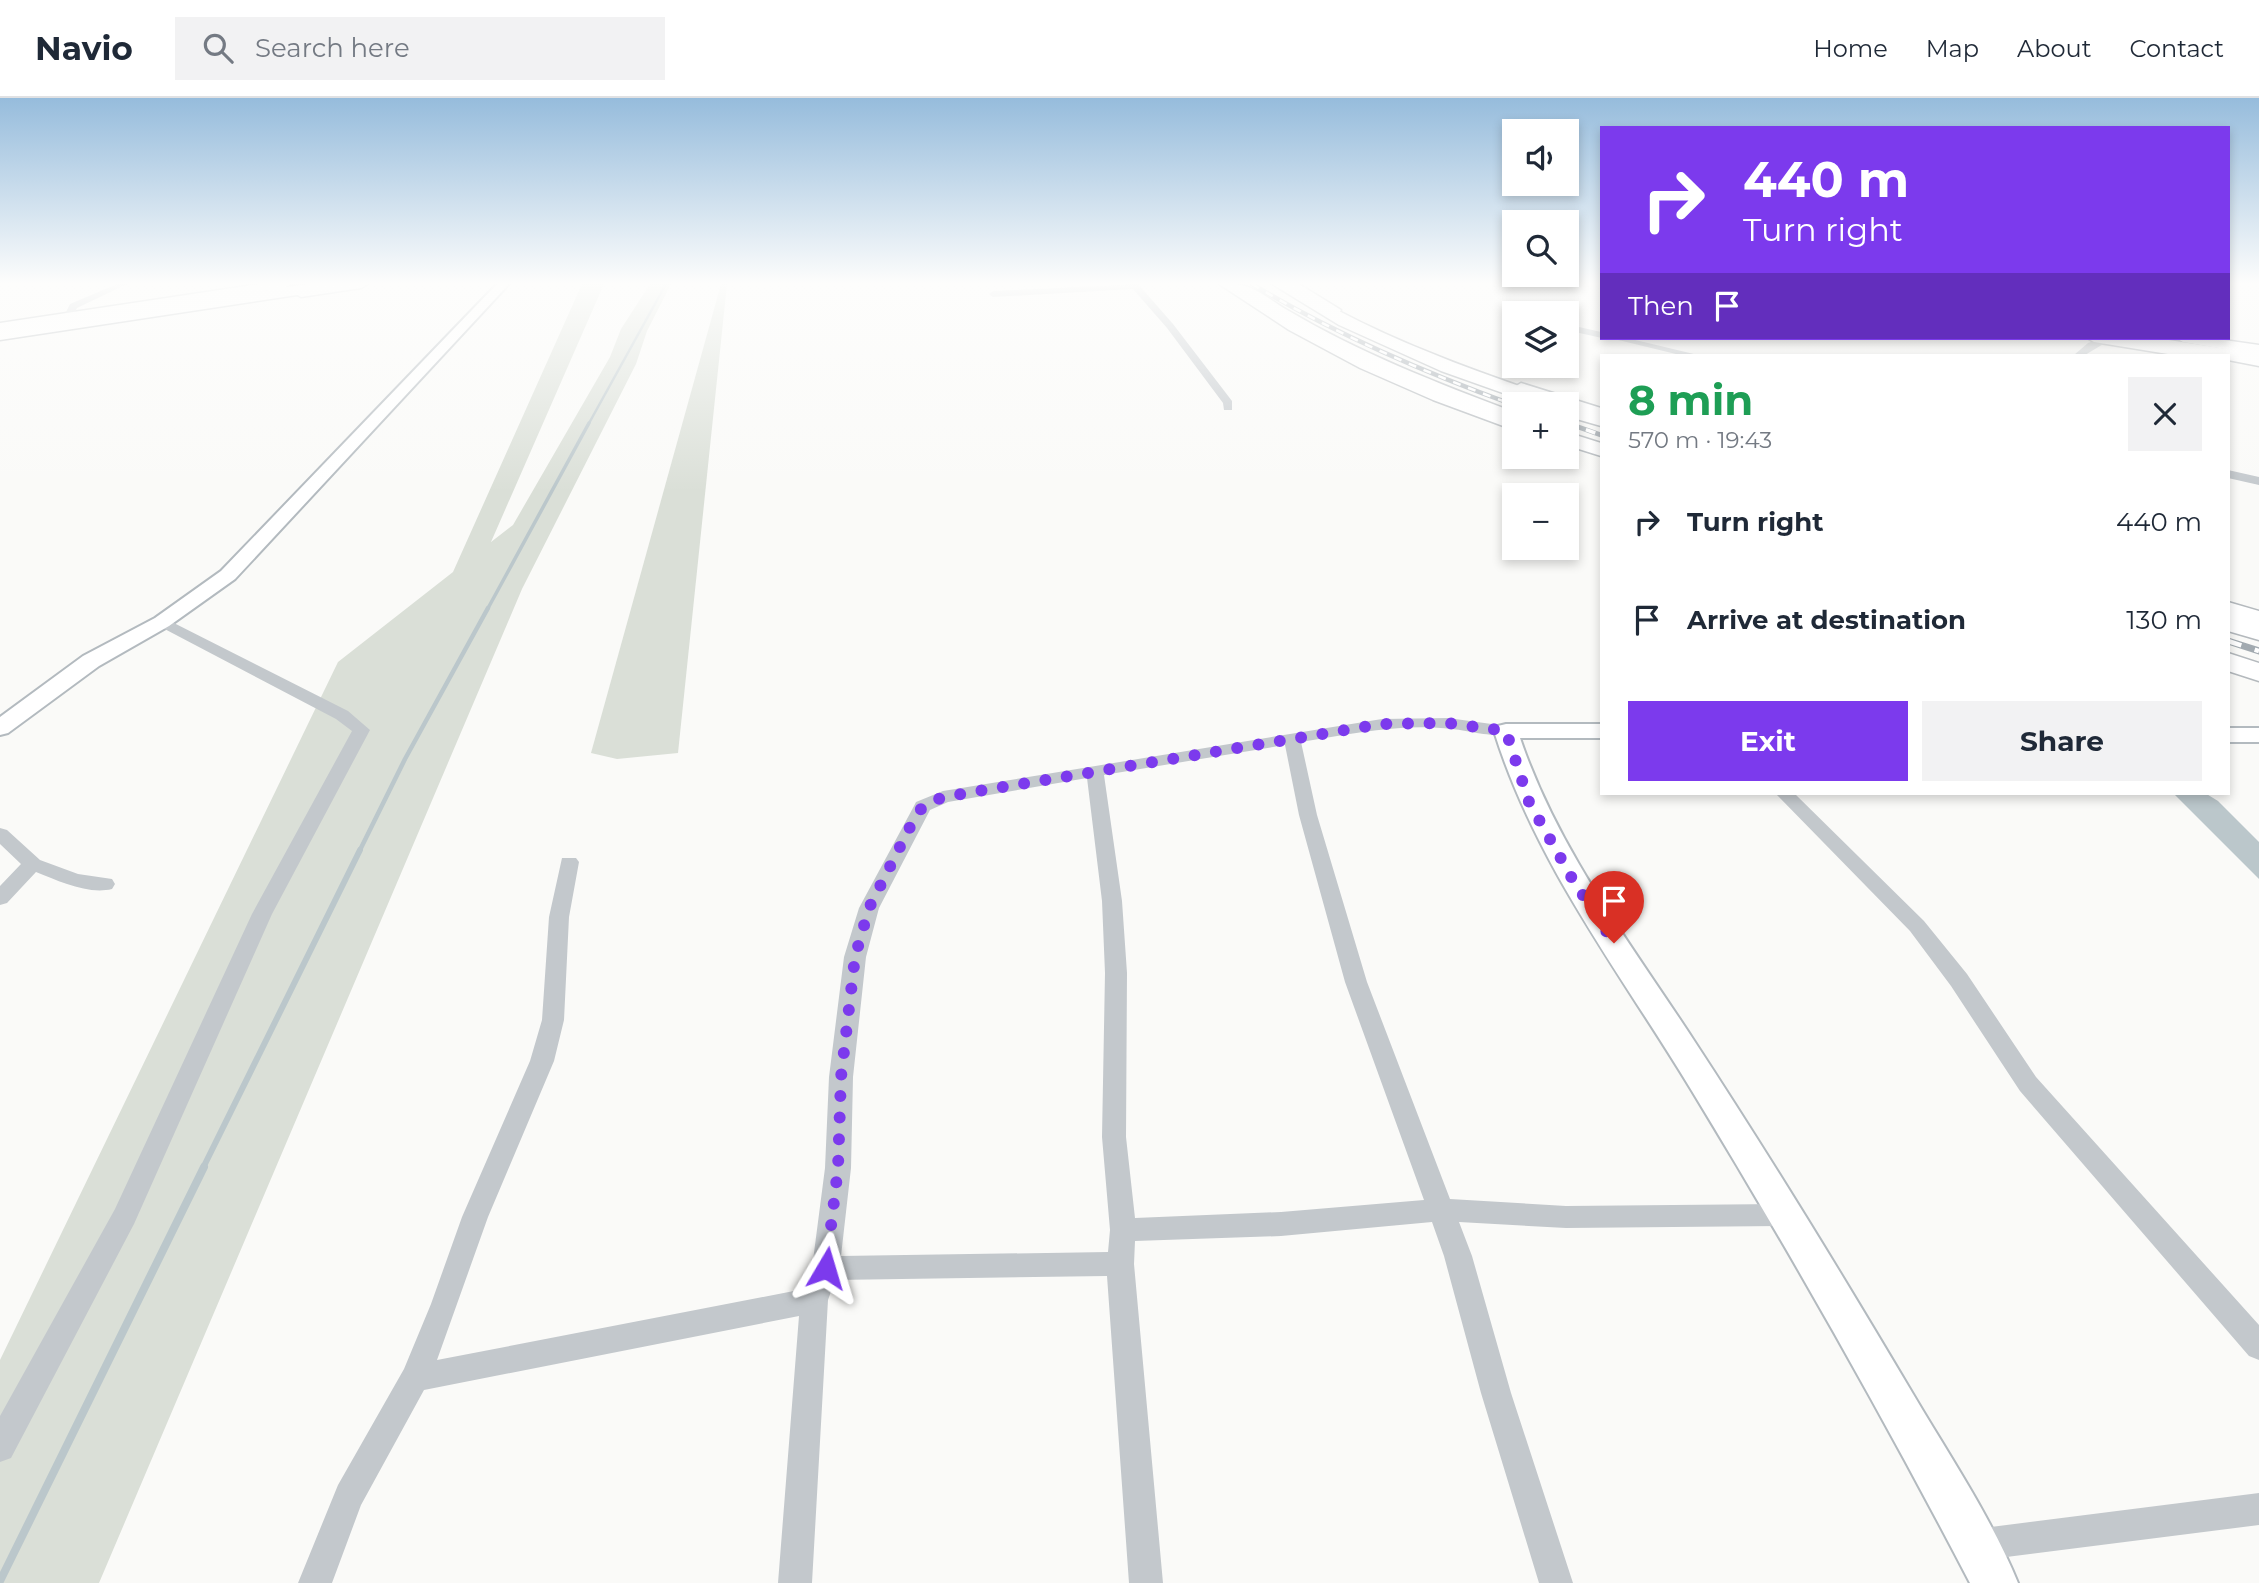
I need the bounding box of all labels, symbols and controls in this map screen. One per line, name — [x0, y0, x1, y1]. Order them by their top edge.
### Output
search box — [175, 17, 665, 80]
text: Navio — [35, 28, 133, 68]
icon: search — [199, 29, 237, 67]
text: Search here — [255, 32, 410, 64]
text: Home — [1813, 34, 1888, 63]
text: Map — [1926, 34, 1979, 63]
text: About — [2017, 34, 2091, 63]
text: Contact — [2129, 34, 2224, 63]
map controls — [1502, 119, 1579, 560]
button: sound — [1502, 119, 1579, 196]
text: 440 m — [1743, 150, 1909, 209]
icon: right — [1628, 154, 1719, 245]
button: search — [1502, 210, 1579, 287]
text: Turn right — [1743, 210, 1903, 249]
icon: arrive — [1708, 287, 1746, 325]
text: Then — [1628, 290, 1694, 322]
button: layers — [1502, 301, 1579, 378]
text: 8 min — [1628, 374, 1753, 426]
button: close — [2128, 377, 2202, 451]
button: + — [1502, 392, 1579, 469]
text: 570 m · 19:43 — [1628, 426, 1772, 454]
button: − — [1502, 483, 1579, 560]
icon: right — [1628, 503, 1666, 541]
text: Turn right — [1687, 506, 1823, 538]
text: 440 m — [2116, 506, 2202, 538]
icon: arrive — [1628, 601, 1666, 639]
text: Arrive at destination — [1687, 604, 1966, 636]
text: 130 m — [2126, 604, 2202, 636]
button: Exit — [1628, 701, 1908, 781]
button: Share — [1922, 701, 2202, 781]
pin — [1584, 871, 1644, 943]
icon: arrive — [1595, 882, 1633, 920]
position arrow — [789, 1231, 863, 1305]

